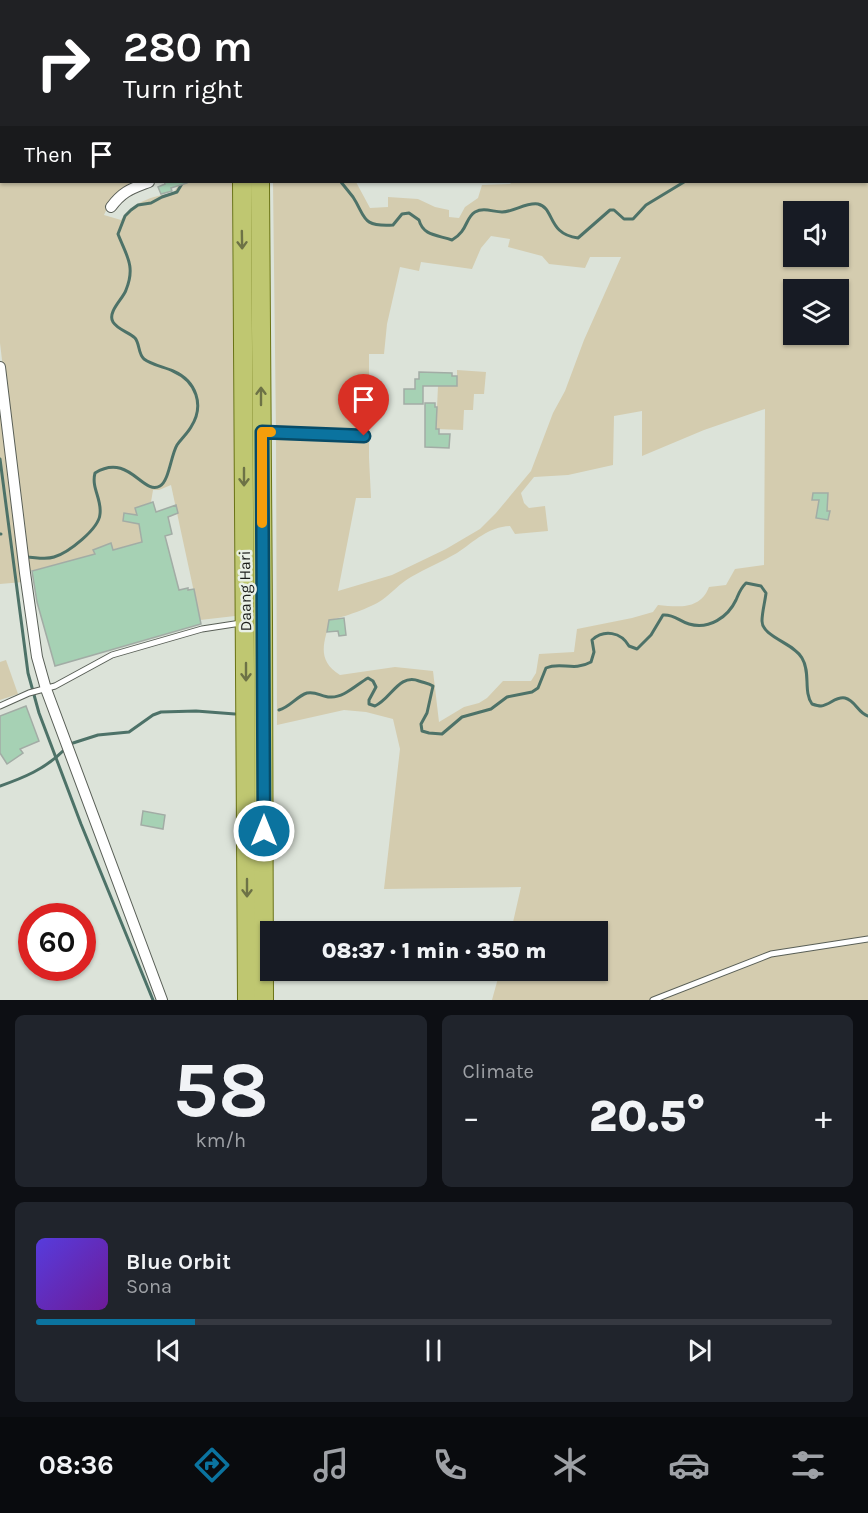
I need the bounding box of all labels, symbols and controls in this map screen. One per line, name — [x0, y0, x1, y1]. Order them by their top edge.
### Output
text: 280 m — [123, 22, 253, 72]
icon: right — [24, 24, 102, 102]
text: Turn right — [123, 73, 243, 105]
icon: arrive — [85, 138, 118, 171]
text: Then — [24, 142, 73, 168]
map controls — [783, 201, 849, 345]
button: sound — [783, 201, 849, 267]
one-way arrow — [236, 229, 248, 249]
button: layers — [783, 279, 849, 345]
pin — [338, 374, 389, 436]
icon: arrive — [347, 383, 380, 416]
one-way arrow — [255, 386, 267, 406]
one-way arrow — [238, 466, 250, 486]
street label: Daang Hari — [235, 550, 255, 632]
one-way arrow — [240, 661, 252, 681]
position arrow — [232, 799, 296, 863]
one-way arrow — [241, 877, 253, 897]
speed limit sign: 60 — [18, 903, 96, 981]
text: 08:37 · 1 min · 350 m — [322, 938, 546, 964]
text: 58 — [173, 1044, 269, 1136]
text: Climate — [463, 1060, 534, 1083]
text: 20.5° — [589, 1090, 706, 1142]
text: − — [463, 1098, 480, 1136]
text: + — [815, 1098, 832, 1136]
text: km/h — [195, 1129, 246, 1152]
text: Blue Orbit — [126, 1249, 231, 1275]
text: Sona — [126, 1275, 172, 1298]
icon: previous — [152, 1334, 185, 1367]
icon: pause — [417, 1334, 450, 1367]
icon: next — [683, 1334, 716, 1367]
icon: directions — [191, 1444, 233, 1486]
icon: music — [310, 1444, 352, 1486]
icon: phone — [429, 1444, 471, 1486]
icon: climate — [549, 1444, 591, 1486]
icon: car — [668, 1444, 710, 1486]
icon: filters — [787, 1444, 829, 1486]
text: 08:36 — [39, 1449, 114, 1481]

